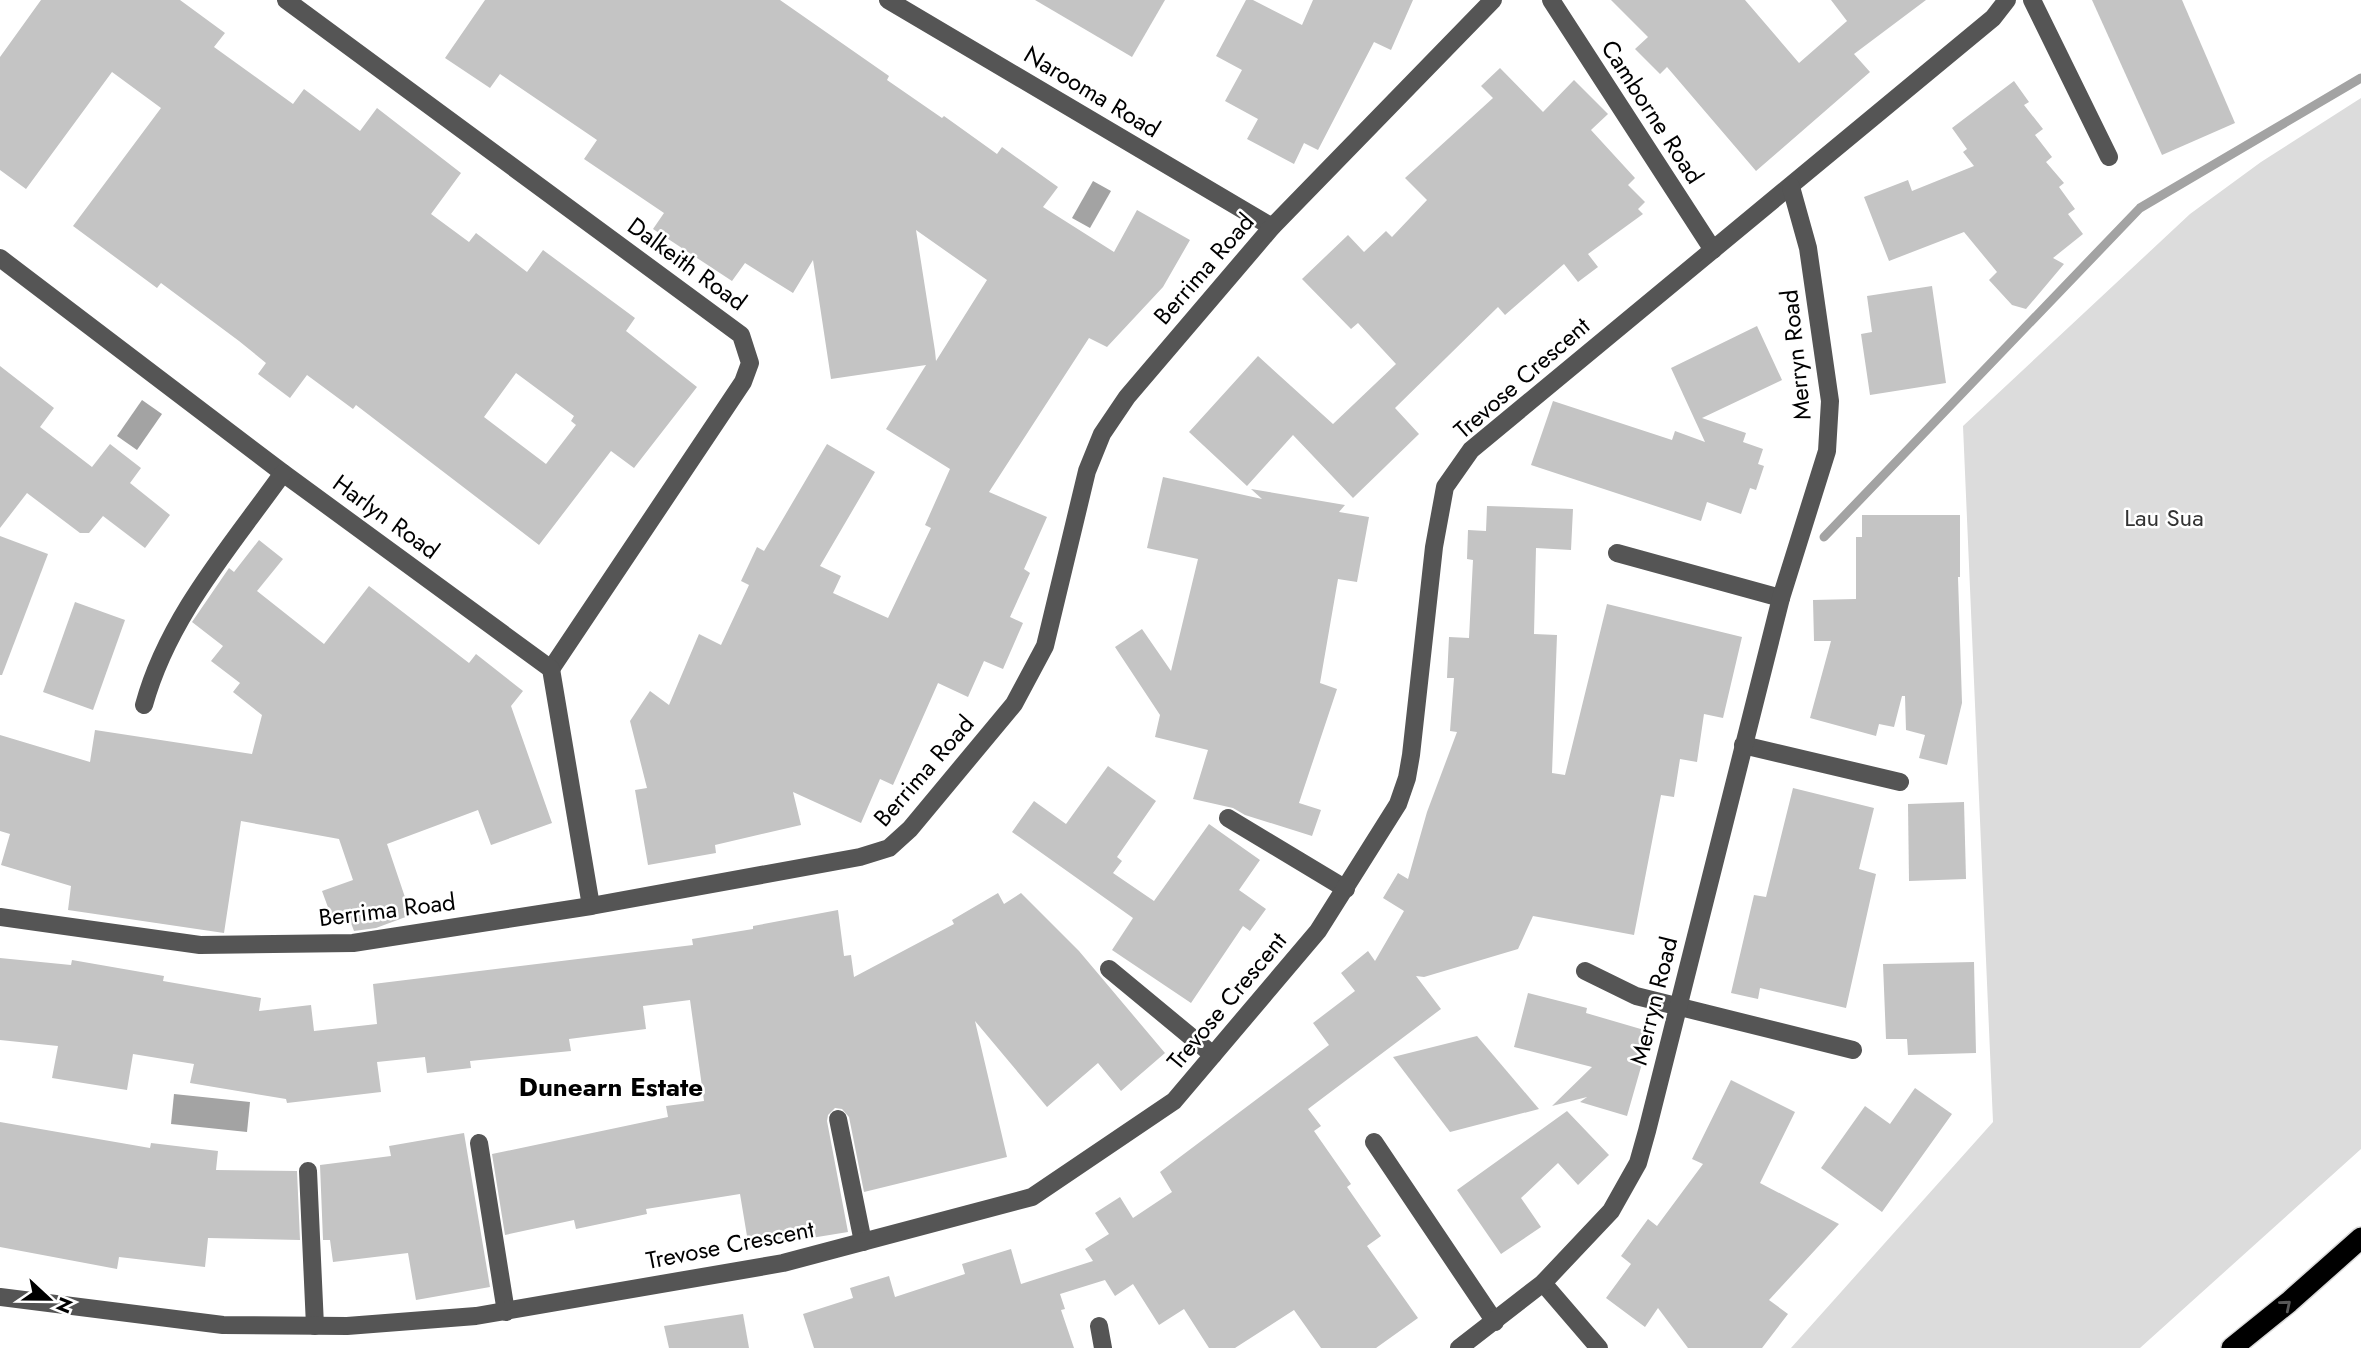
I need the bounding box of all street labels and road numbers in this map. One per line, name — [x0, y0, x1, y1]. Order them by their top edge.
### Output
street label: Camborne Road — [1593, 33, 1712, 191]
street label: Narooma Road — [1017, 37, 1167, 146]
street label: Berrima Road — [1145, 205, 1262, 332]
street label: Dalkeith Road — [621, 208, 754, 319]
street label: Merryn Road — [1771, 288, 1820, 422]
street label: Trevose Crescent — [1446, 308, 1598, 447]
street label: Harlyn Road — [326, 466, 447, 567]
street label: Berrima Road — [865, 707, 982, 834]
street label: Berrima Road — [316, 884, 457, 935]
street label: Trevose Crescent — [1159, 924, 1295, 1077]
street label: Merryn Road — [1621, 933, 1686, 1069]
street label: Trevose Crescent — [643, 1211, 817, 1278]

